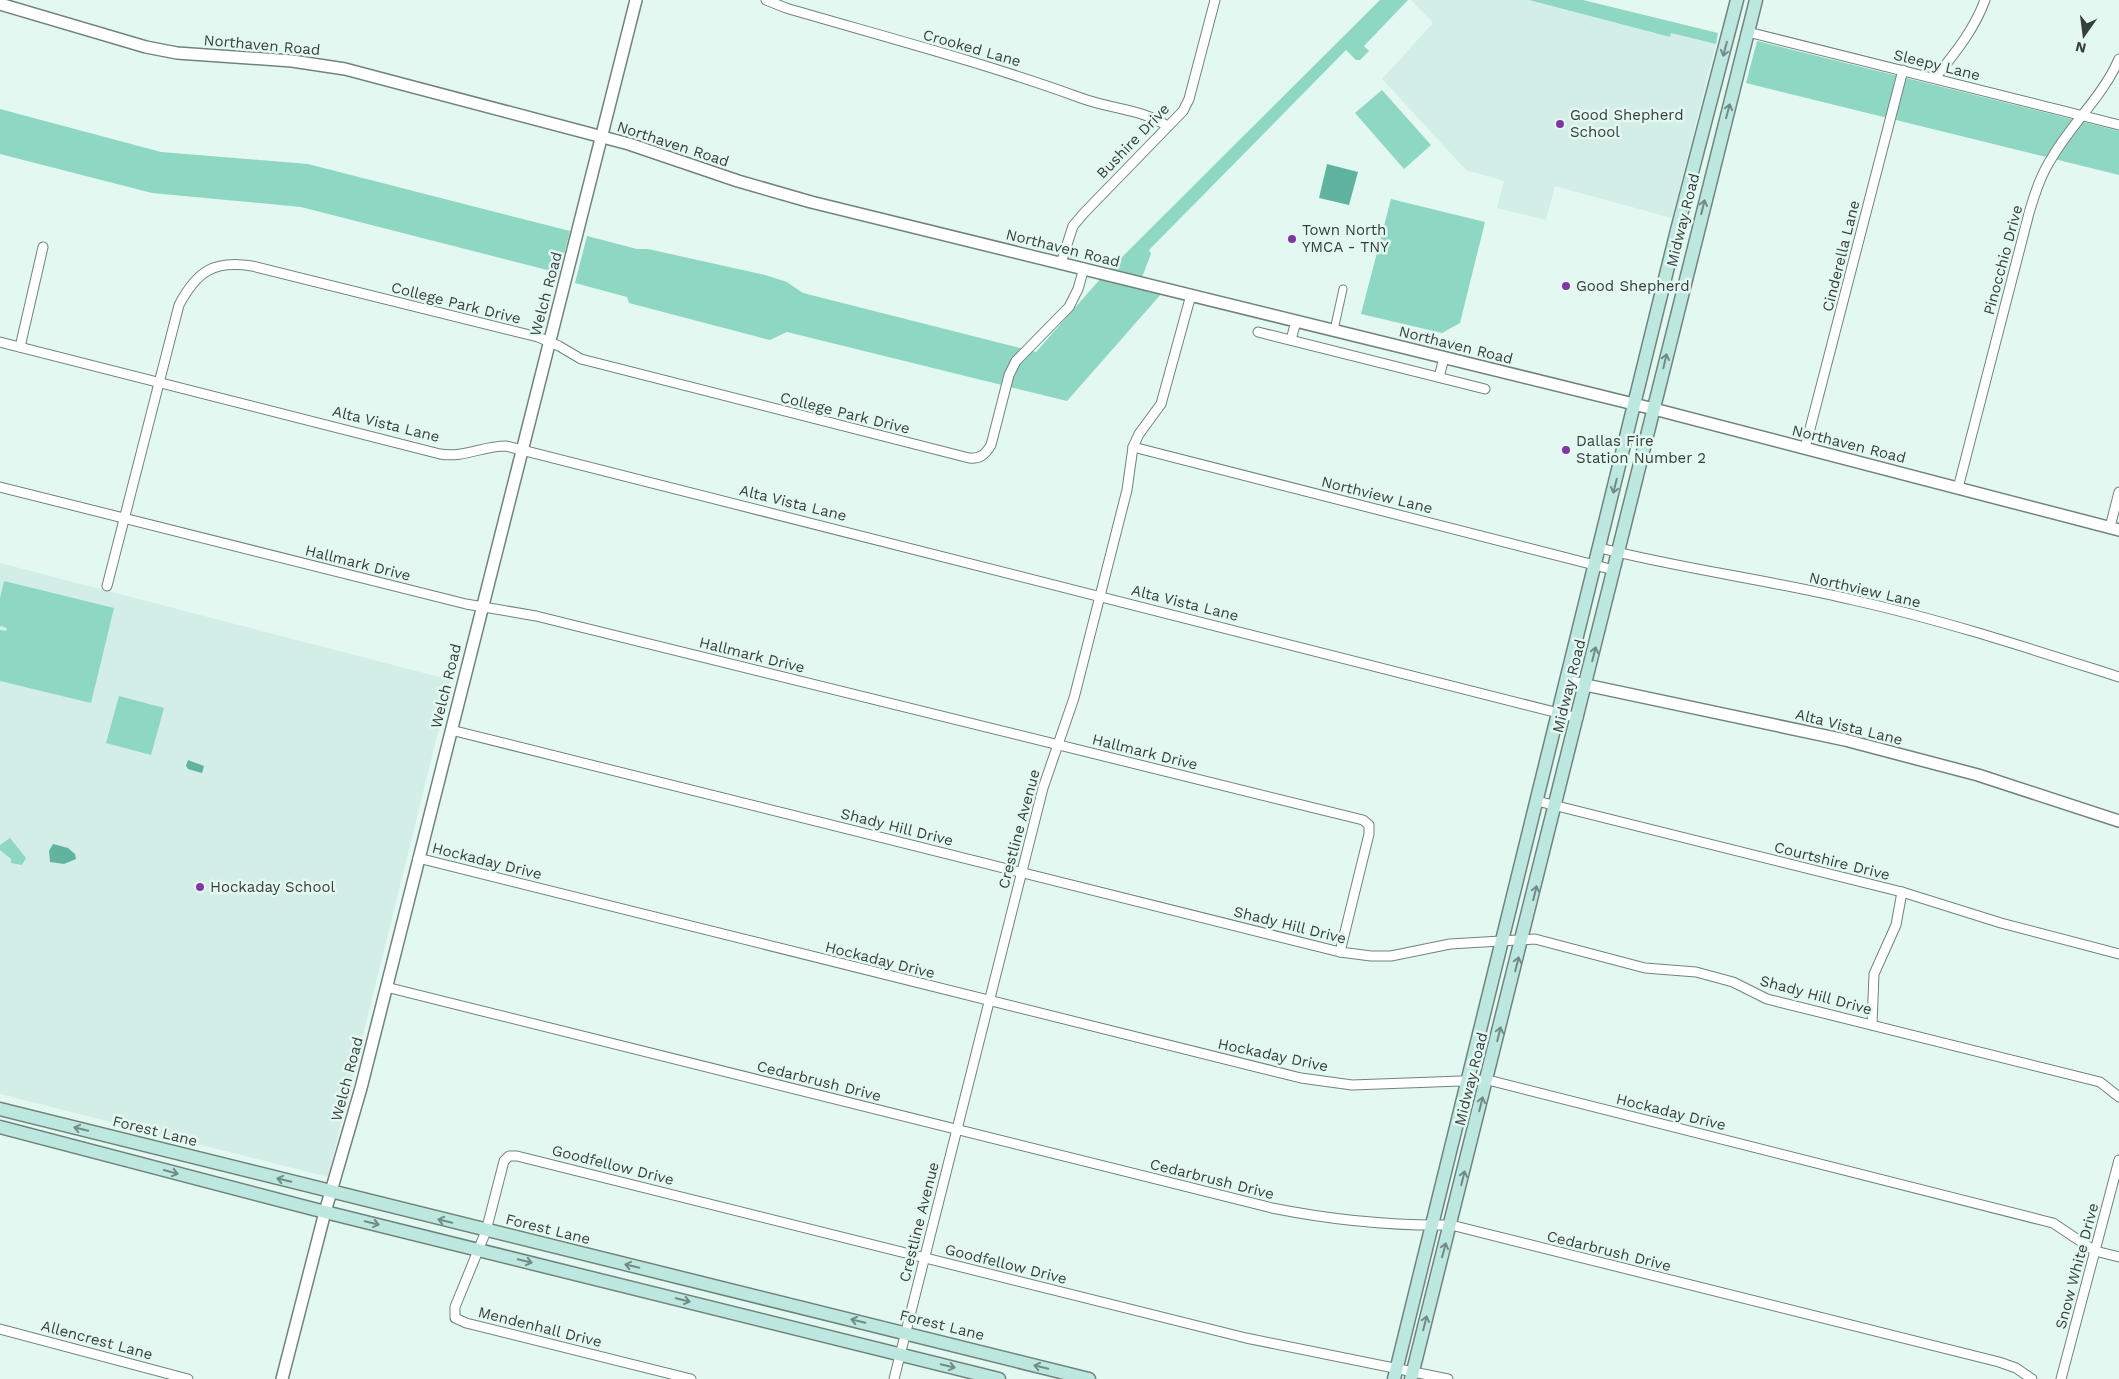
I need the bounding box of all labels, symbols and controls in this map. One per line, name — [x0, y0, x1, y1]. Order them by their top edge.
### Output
north arrow — [2059, 10, 2109, 60]
street label: Crooked Lane — [921, 25, 1023, 71]
street label: Northaven Road — [203, 31, 321, 59]
text: N — [2074, 39, 2088, 57]
one-way arrow — [1719, 41, 1729, 57]
street label: Sleepy Lane — [1892, 46, 1982, 84]
street label: Bushire Drive — [1093, 100, 1173, 182]
one-way arrow — [1723, 103, 1733, 119]
place label: Good Shepherd School — [1570, 106, 1684, 141]
street label: Northaven Road — [615, 117, 731, 171]
marker: Good Shepherd School — [1554, 118, 1566, 130]
street label: Midway Road — [1663, 171, 1703, 269]
one-way arrow — [1699, 199, 1708, 215]
street label: Cinderella Lane — [1818, 199, 1864, 313]
street label: Pinocchio Drive — [1980, 203, 2026, 317]
place label: Town North YMCA - TNY — [1302, 221, 1389, 256]
street label: Northaven Road — [1004, 225, 1122, 271]
marker: Town North YMCA - TNY — [1286, 233, 1298, 245]
street label: Welch Road — [526, 250, 566, 338]
place label: Good Shepherd — [1576, 277, 1690, 295]
street label: College Park Drive — [389, 278, 523, 328]
marker: Good Shepherd — [1560, 280, 1572, 292]
street label: Northaven Road — [1397, 322, 1515, 368]
one-way arrow — [1661, 354, 1670, 370]
street label: College Park Drive — [778, 388, 912, 438]
street label: Alta Vista Lane — [331, 402, 441, 446]
street label: Northaven Road — [1790, 421, 1908, 467]
place label: Dallas Fire Station Number 2 — [1576, 432, 1706, 467]
marker: Dallas Fire Station Number 2 — [1560, 444, 1572, 456]
street label: Northview Lane — [1320, 472, 1434, 518]
one-way arrow — [1610, 477, 1620, 493]
street label: Alta Vista Lane — [738, 481, 848, 525]
street label: Hallmark Drive — [303, 541, 413, 585]
street label: Northview Lane — [1807, 568, 1923, 612]
street label: Alta Vista Lane — [1130, 581, 1240, 625]
street label: Hallmark Drive — [697, 633, 807, 677]
street label: Midway Road — [1549, 637, 1589, 735]
street label: Welch Road — [427, 642, 465, 730]
one-way arrow — [1590, 646, 1599, 662]
street label: Alta Vista Lane — [1794, 705, 1904, 749]
street label: Hallmark Drive — [1090, 730, 1200, 774]
street label: Crestline Avenue — [994, 767, 1044, 891]
street label: Shady Hill Drive — [839, 804, 955, 850]
street label: Courtshire Drive — [1772, 838, 1892, 884]
street label: Hockaday Drive — [430, 839, 544, 883]
place label: Hockaday School — [210, 878, 335, 896]
marker: Hockaday School — [194, 881, 206, 893]
one-way arrow — [1530, 885, 1540, 901]
street label: Shady Hill Drive — [1232, 902, 1348, 948]
street label: Hockaday Drive — [823, 938, 937, 982]
one-way arrow — [1513, 957, 1522, 973]
street label: Shady Hill Drive — [1758, 971, 1874, 1019]
one-way arrow — [1495, 1027, 1504, 1043]
street label: Midway Road — [1451, 1030, 1491, 1128]
street label: Welch Road — [327, 1035, 367, 1123]
street label: Hockaday Drive — [1216, 1035, 1330, 1075]
street label: Cedarbrush Drive — [755, 1057, 883, 1105]
street label: Hockaday Drive — [1614, 1090, 1728, 1134]
one-way arrow — [1477, 1096, 1487, 1112]
street label: Forest Lane — [111, 1112, 199, 1150]
one-way arrow — [73, 1124, 89, 1133]
street label: Goodfellow Drive — [550, 1141, 676, 1189]
street label: Cedarbrush Drive — [1148, 1155, 1276, 1203]
street label: Crestline Avenue — [895, 1160, 943, 1284]
one-way arrow — [162, 1168, 178, 1177]
one-way arrow — [1458, 1171, 1468, 1187]
one-way arrow — [276, 1175, 292, 1184]
street label: Snow White Drive — [2052, 1201, 2102, 1331]
street label: Forest Lane — [504, 1210, 592, 1248]
one-way arrow — [437, 1215, 453, 1225]
one-way arrow — [364, 1219, 380, 1228]
street label: Cedarbrush Drive — [1545, 1227, 1673, 1275]
street label: Goodfellow Drive — [943, 1240, 1069, 1288]
one-way arrow — [1440, 1242, 1450, 1258]
one-way arrow — [517, 1257, 533, 1266]
one-way arrow — [625, 1261, 641, 1271]
one-way arrow — [674, 1296, 690, 1305]
street label: Mendenhall Drive — [476, 1303, 604, 1351]
street label: Forest Lane — [898, 1306, 986, 1344]
street label: Allencrest Lane — [39, 1316, 155, 1364]
one-way arrow — [851, 1316, 867, 1325]
one-way arrow — [1421, 1316, 1431, 1332]
one-way arrow — [939, 1362, 955, 1371]
one-way arrow — [1034, 1362, 1050, 1371]

